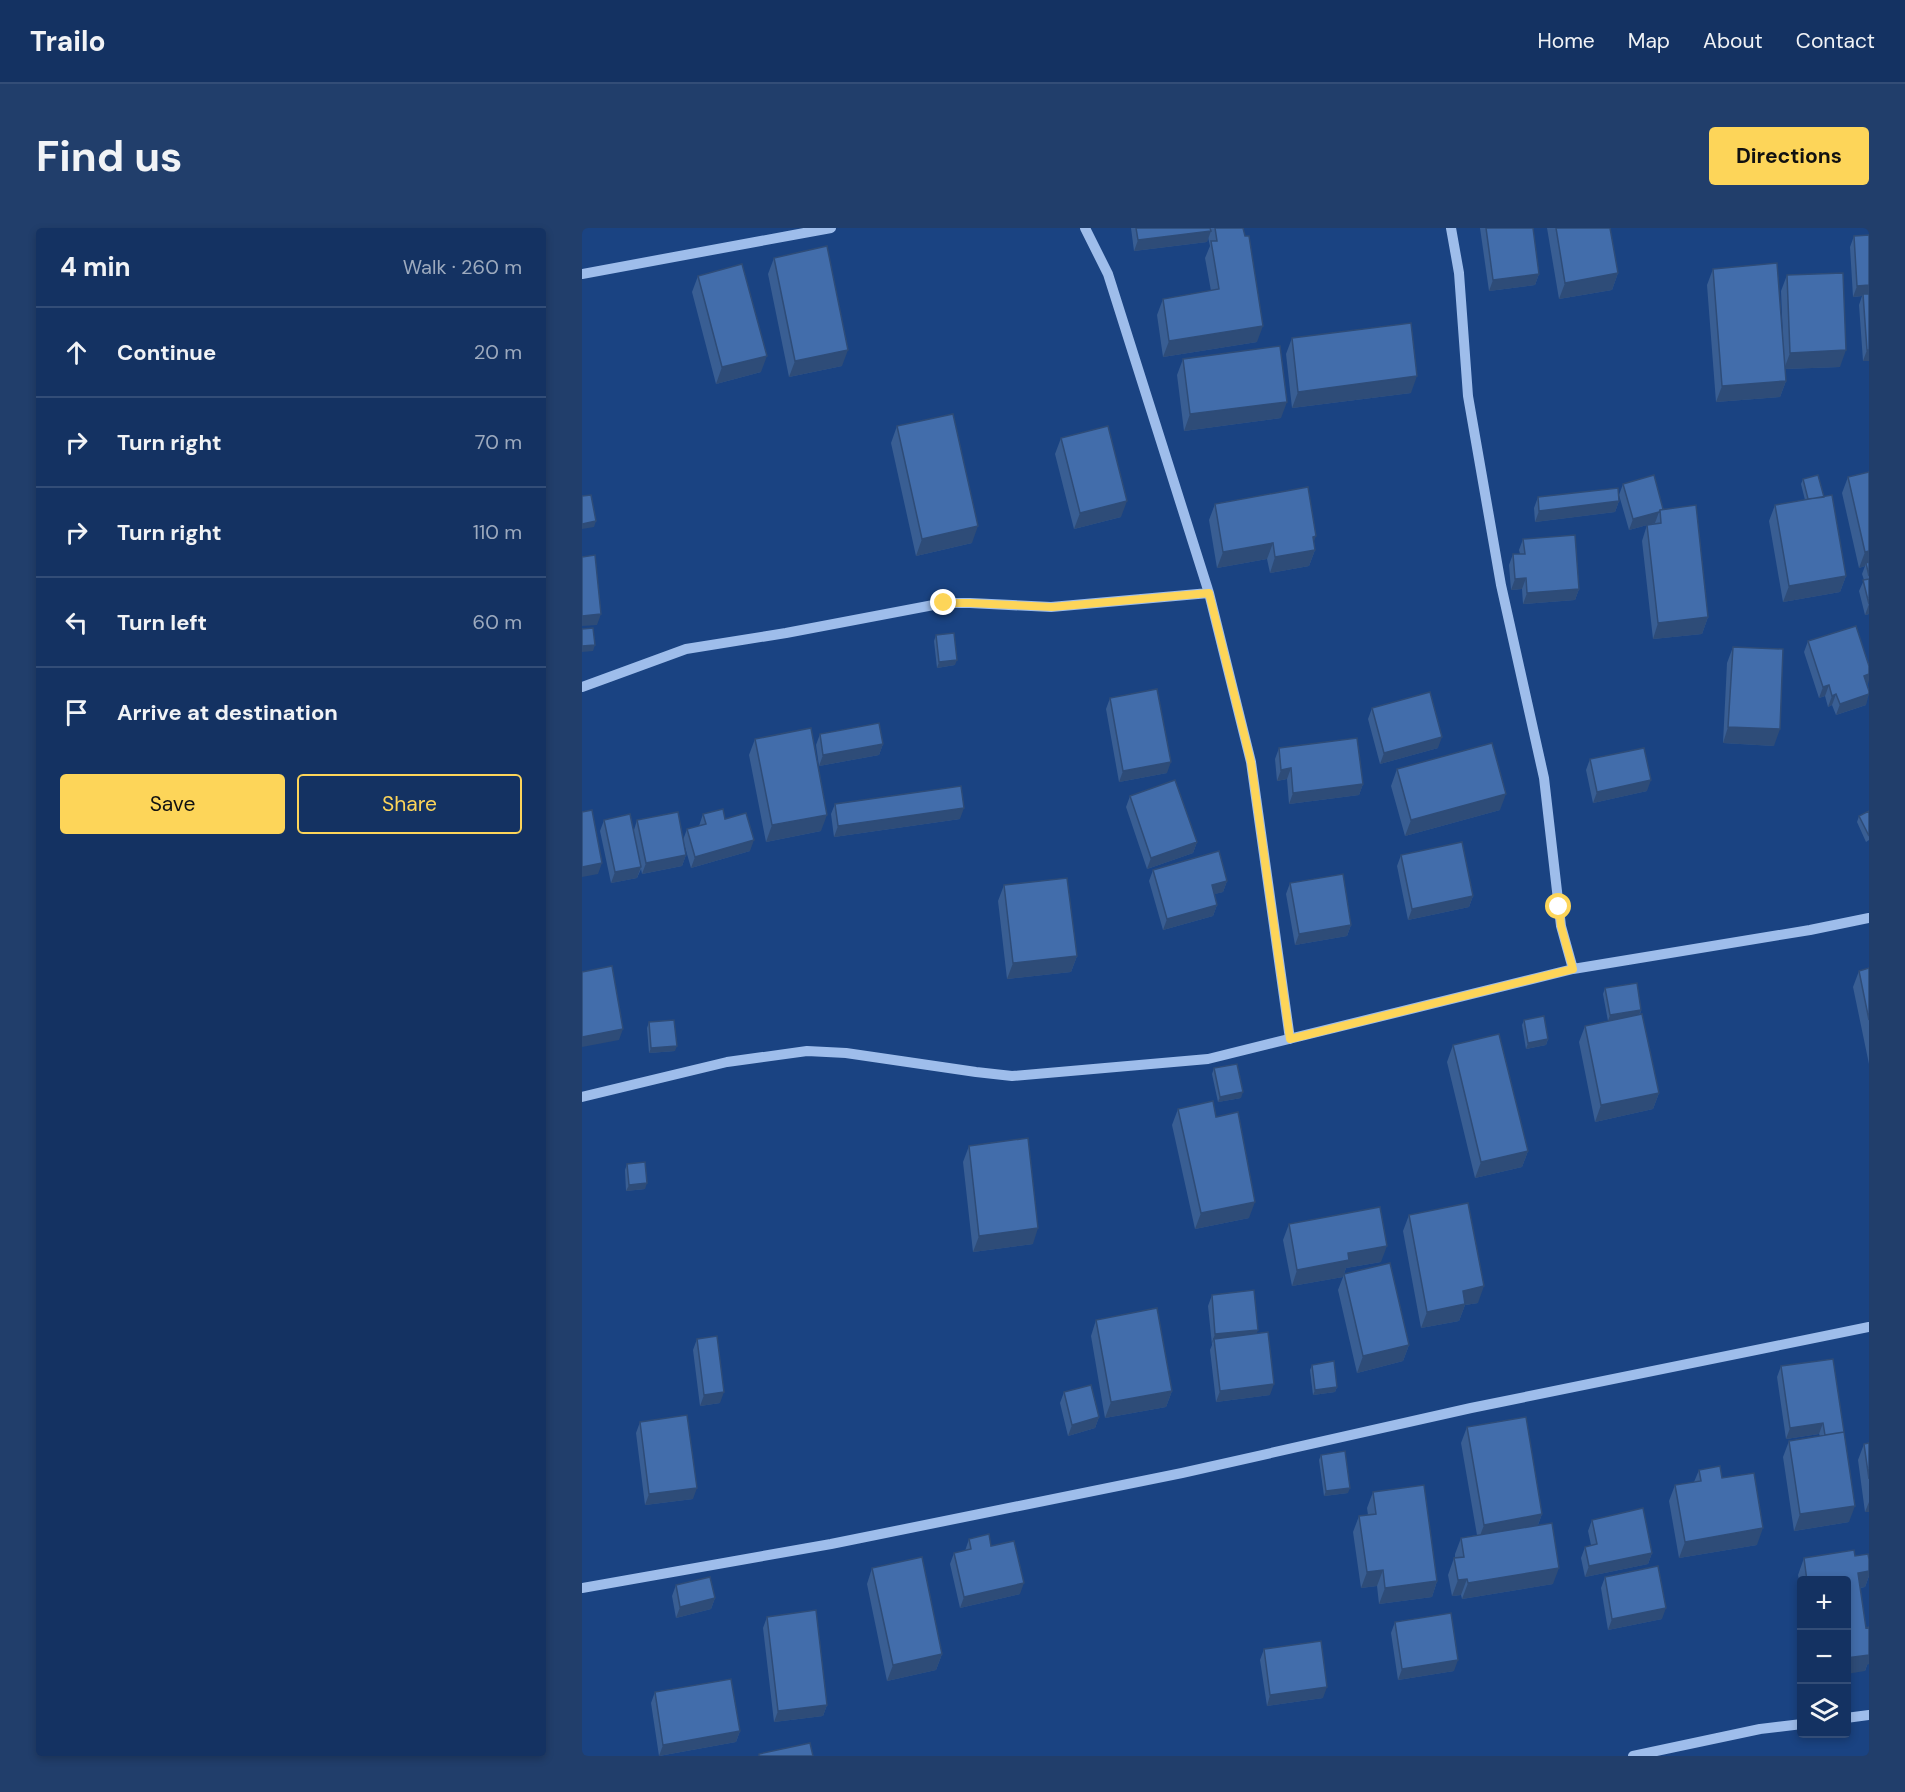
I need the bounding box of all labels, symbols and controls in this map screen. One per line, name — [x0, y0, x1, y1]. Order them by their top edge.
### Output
text: Trailo — [30, 23, 106, 60]
text: Home — [1537, 27, 1595, 55]
text: Map — [1628, 27, 1670, 55]
text: About — [1703, 27, 1763, 55]
text: Contact — [1796, 27, 1875, 55]
button: Directions — [1709, 127, 1869, 185]
text: Find us — [36, 129, 182, 184]
text: 4 min — [60, 250, 131, 284]
text: Walk · 260 m — [403, 254, 522, 280]
icon: ahead — [60, 336, 93, 369]
text: Continue — [117, 338, 216, 367]
text: 20 m — [474, 339, 522, 365]
icon: right — [60, 426, 93, 459]
text: Turn right — [117, 428, 222, 457]
text: 70 m — [475, 429, 522, 455]
icon: right — [60, 516, 93, 549]
text: Turn right — [117, 518, 222, 547]
text: 110 m — [473, 519, 522, 545]
route end — [930, 589, 956, 615]
icon: left — [60, 606, 93, 639]
text: Turn left — [117, 608, 207, 637]
text: 60 m — [473, 609, 522, 635]
icon: arrive — [60, 696, 93, 729]
text: Arrive at destination — [117, 698, 338, 727]
button: Save — [60, 774, 285, 834]
button: Share — [297, 774, 522, 834]
route start — [1545, 893, 1571, 919]
map controls — [1797, 1576, 1851, 1738]
button: + — [1797, 1576, 1851, 1630]
button: − — [1797, 1630, 1851, 1684]
button: layers — [1797, 1684, 1851, 1738]

